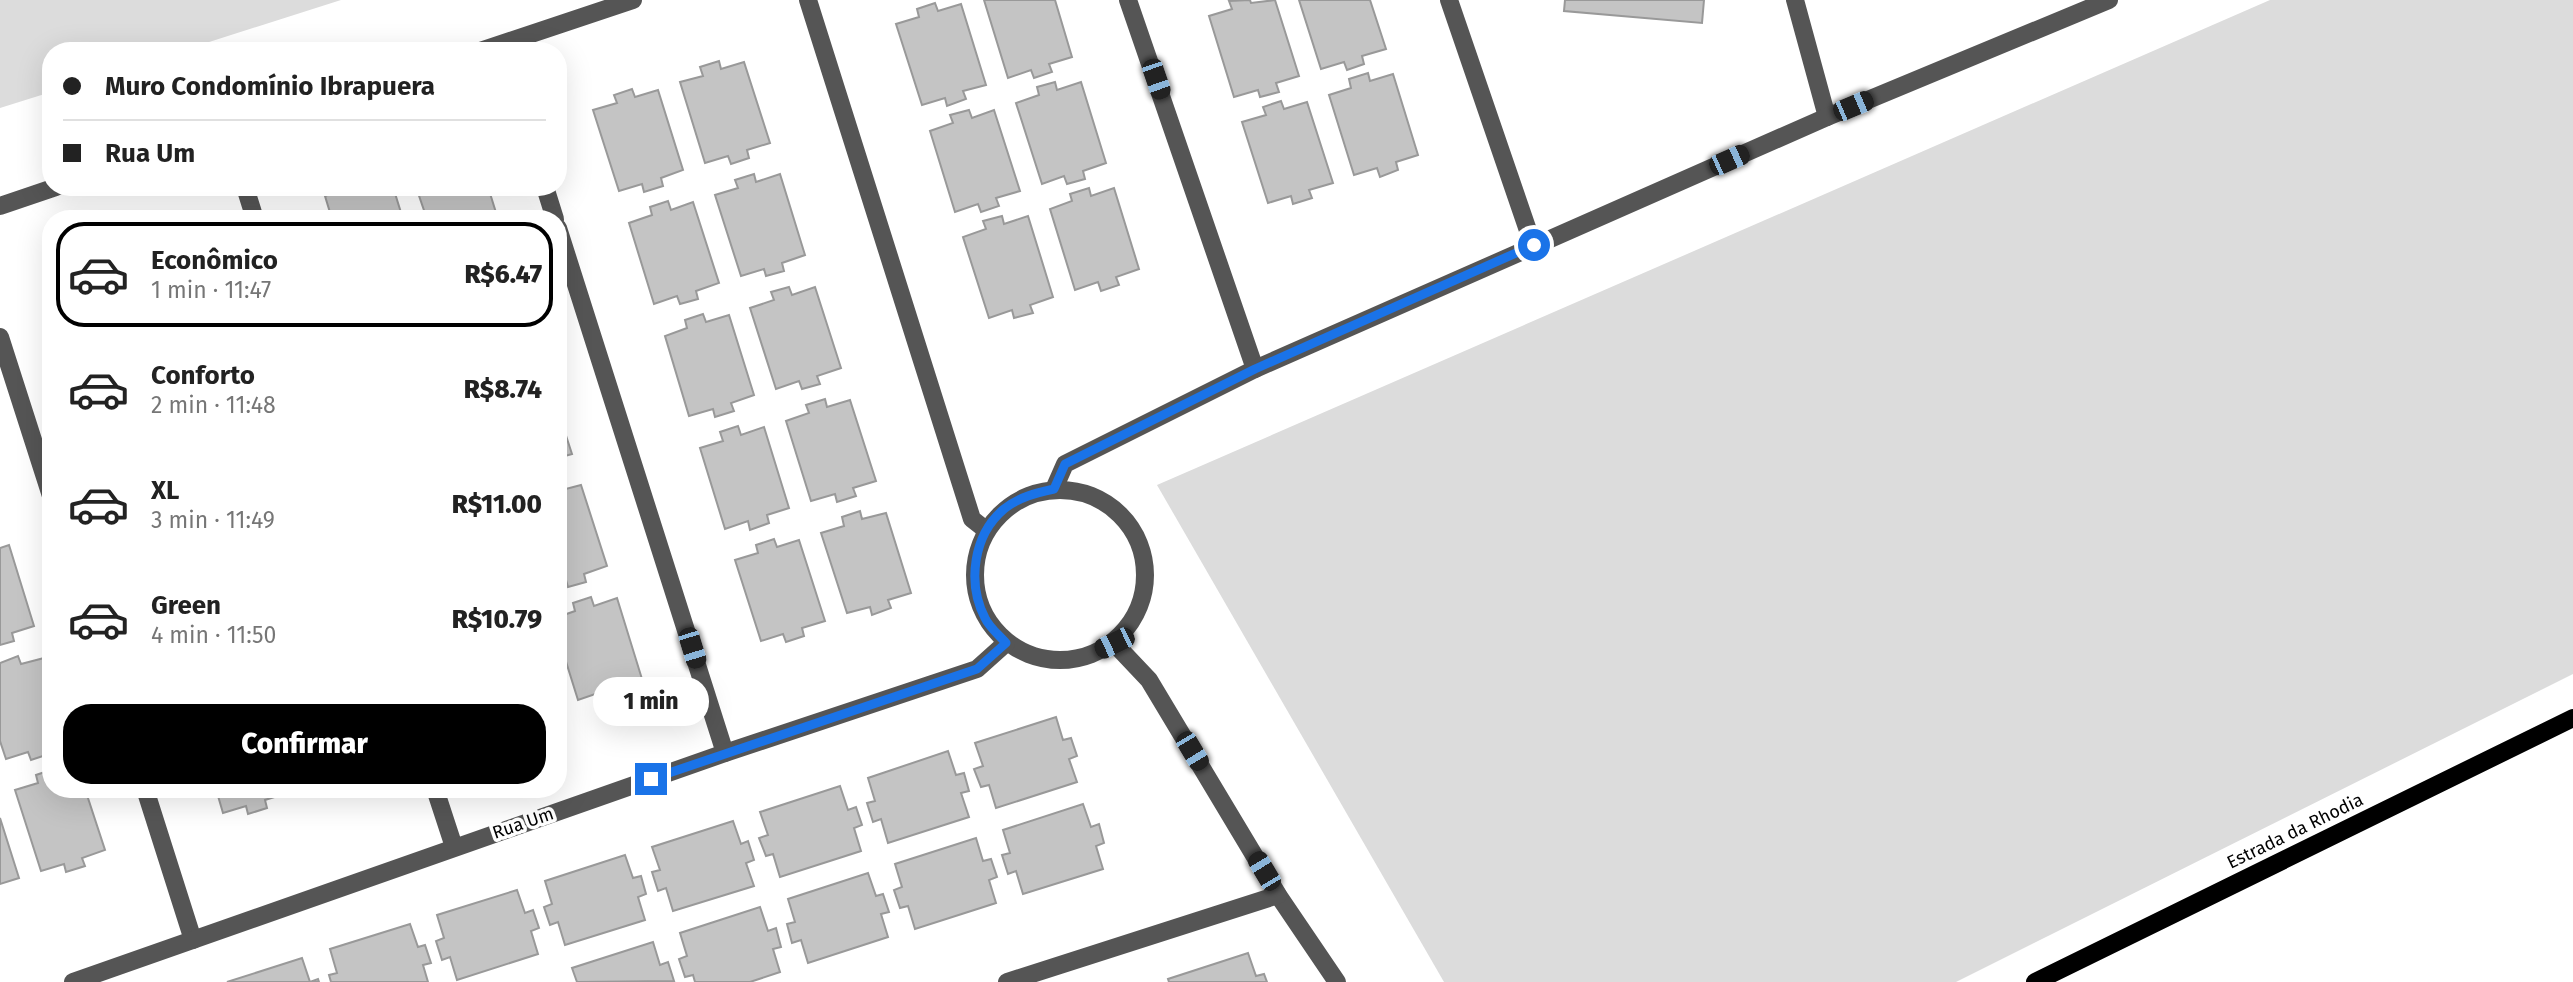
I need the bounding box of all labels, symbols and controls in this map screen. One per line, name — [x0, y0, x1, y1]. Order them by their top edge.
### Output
car — [1140, 56, 1173, 102]
text: Muro Condomínio Ibrapuera — [105, 71, 435, 102]
car — [1830, 88, 1877, 124]
text: Rua Um — [105, 138, 195, 169]
car — [1706, 142, 1753, 178]
route start — [1518, 229, 1550, 261]
icon: car — [67, 243, 130, 306]
text: Econômico — [151, 245, 278, 276]
text: R$6.47 — [464, 259, 542, 290]
text: 1 min · 11:47 — [151, 276, 271, 304]
icon: car — [67, 358, 130, 421]
text: Conforto — [151, 360, 255, 391]
text: R$8.74 — [464, 374, 542, 405]
text: 2 min · 11:48 — [151, 391, 276, 419]
icon: car — [67, 473, 130, 536]
text: XL — [151, 475, 179, 506]
text: R$11.00 — [452, 489, 542, 520]
text: 3 min · 11:49 — [151, 506, 275, 534]
icon: car — [67, 588, 130, 651]
text: Green — [151, 590, 221, 621]
text: R$10.79 — [452, 604, 542, 635]
text: 4 min · 11:50 — [151, 621, 276, 649]
car — [1091, 624, 1138, 662]
car — [676, 625, 709, 671]
callout: 1 min — [593, 678, 709, 726]
text: 1 min — [623, 687, 679, 715]
button: Confirmar — [63, 704, 546, 784]
car — [1173, 728, 1212, 774]
route end — [635, 763, 667, 795]
street label: Estrada da Rhodia — [2223, 788, 2367, 874]
street label: Rua Um — [490, 802, 556, 844]
car — [1245, 848, 1284, 894]

